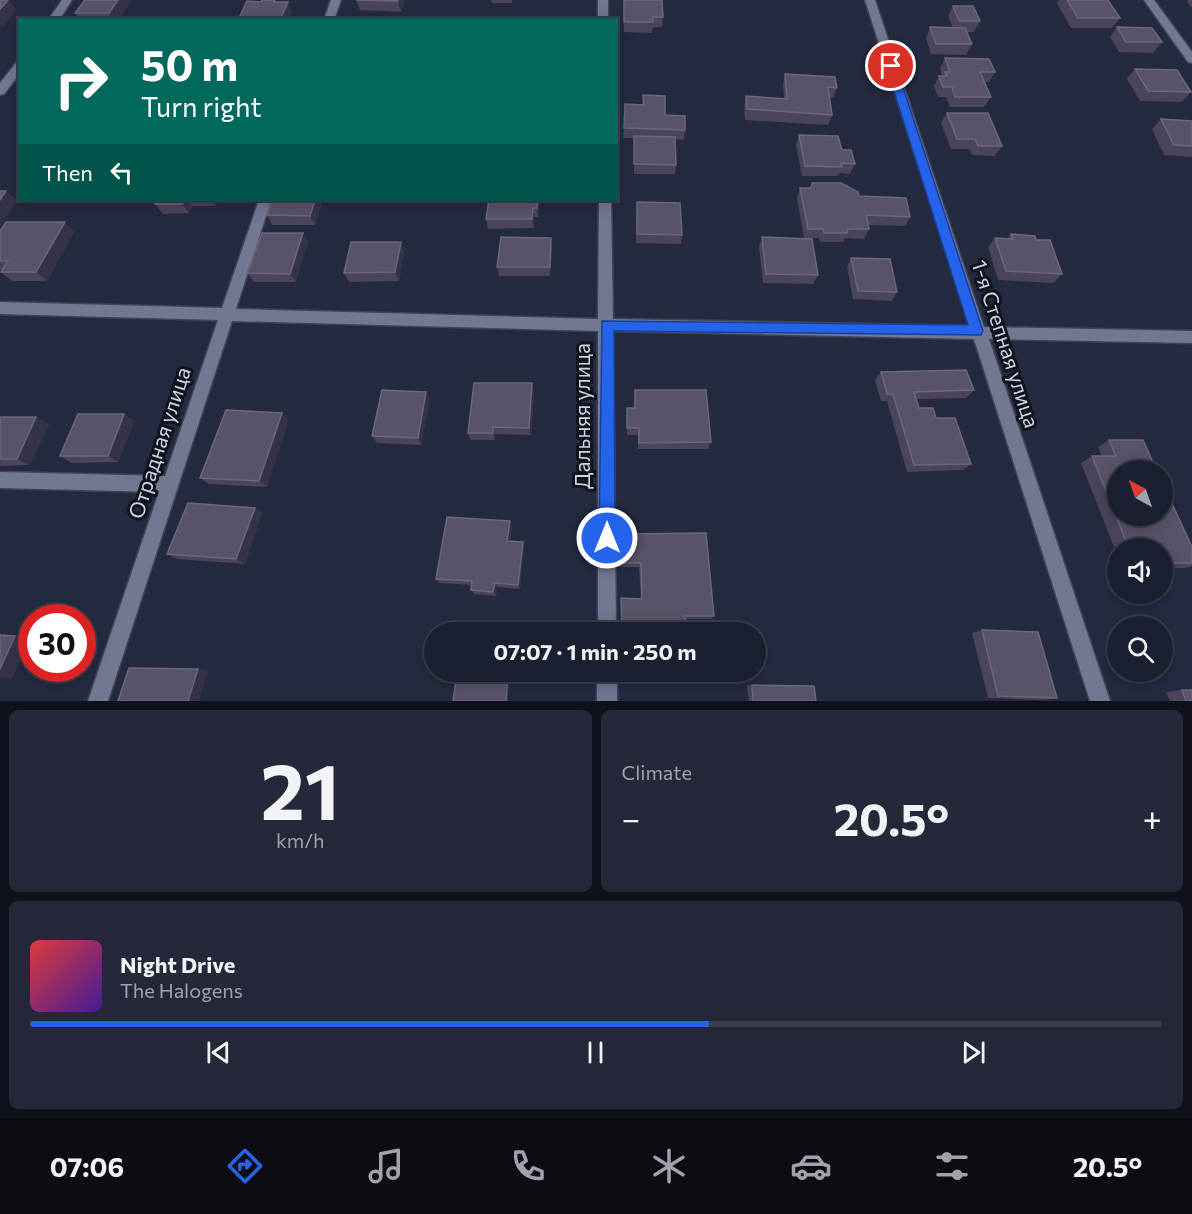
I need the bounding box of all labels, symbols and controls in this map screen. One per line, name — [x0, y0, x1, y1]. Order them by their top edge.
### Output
text: 50 m — [141, 38, 238, 90]
pin — [865, 40, 916, 91]
icon: right — [42, 42, 120, 120]
icon: arrive — [874, 49, 907, 82]
text: Turn right — [141, 90, 261, 123]
icon: left — [105, 156, 138, 189]
text: Then — [42, 159, 93, 186]
street label: 1-я Степная улица — [967, 256, 1045, 431]
street label: Дальняя улица — [569, 343, 594, 489]
street label: Отрадная улица — [122, 364, 195, 521]
north arrow — [1107, 460, 1173, 526]
map controls — [1107, 460, 1173, 682]
position arrow — [575, 506, 639, 570]
button: sound — [1107, 538, 1173, 604]
speed limit sign: 30 — [18, 604, 96, 682]
button: search — [1107, 616, 1173, 682]
text: 07:07 · 1 min · 250 m — [494, 638, 696, 665]
text: 21 — [260, 741, 340, 836]
text: Climate — [622, 760, 692, 784]
text: 20.5° — [834, 790, 949, 845]
text: − — [622, 797, 640, 838]
text: + — [1143, 797, 1162, 838]
text: km/h — [276, 828, 325, 852]
text: Night Drive — [120, 951, 235, 978]
text: The Halogens — [120, 978, 243, 1002]
icon: previous — [202, 1036, 235, 1069]
icon: pause — [579, 1036, 612, 1069]
icon: next — [957, 1036, 990, 1069]
icon: directions — [224, 1145, 266, 1187]
icon: music — [365, 1145, 407, 1187]
icon: phone — [507, 1145, 549, 1187]
icon: climate — [648, 1145, 690, 1187]
icon: car — [790, 1145, 832, 1187]
icon: filters — [931, 1145, 973, 1187]
text: 07:06 — [50, 1150, 124, 1183]
text: 20.5° — [1073, 1150, 1142, 1183]

